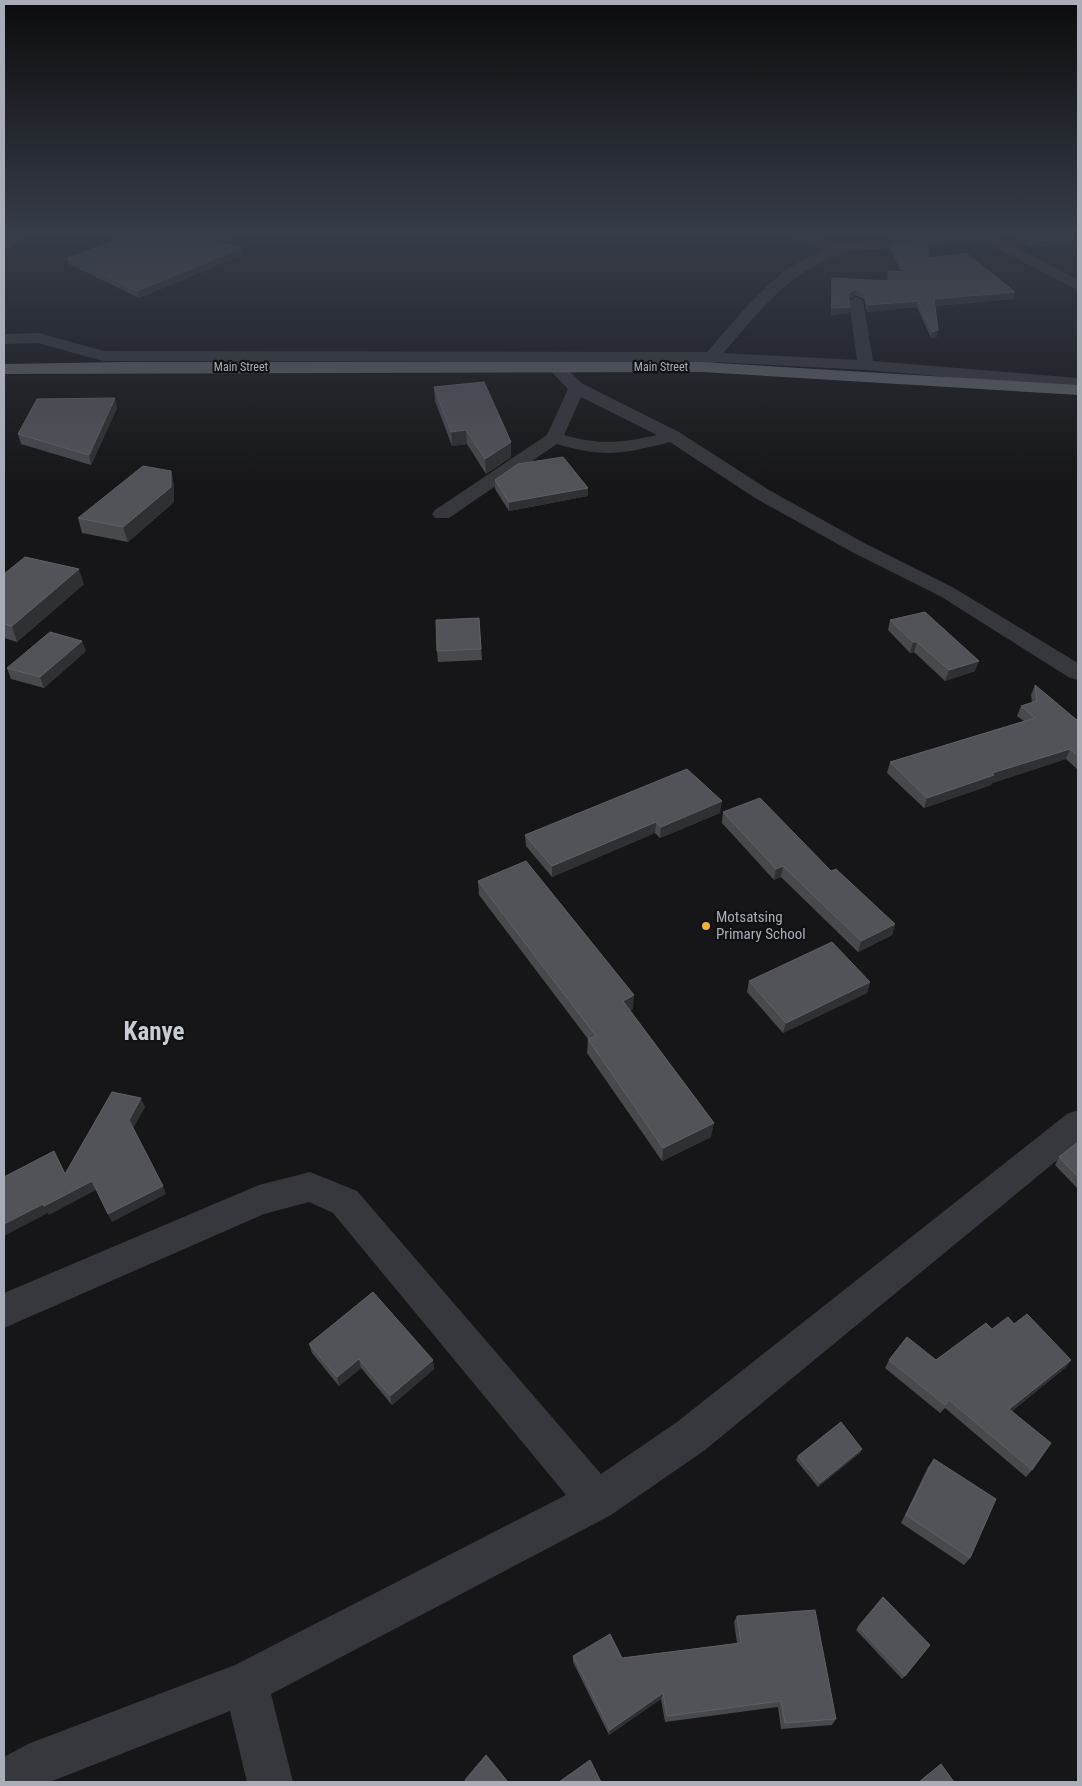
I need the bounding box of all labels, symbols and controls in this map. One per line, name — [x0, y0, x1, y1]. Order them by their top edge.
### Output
street label: Main Street — [214, 360, 269, 374]
street label: Main Street — [634, 360, 689, 374]
place label: Motsatsing Primary School — [716, 908, 806, 943]
marker: Motsatsing Primary School — [700, 920, 712, 932]
district label: Kanye — [124, 1017, 184, 1046]

